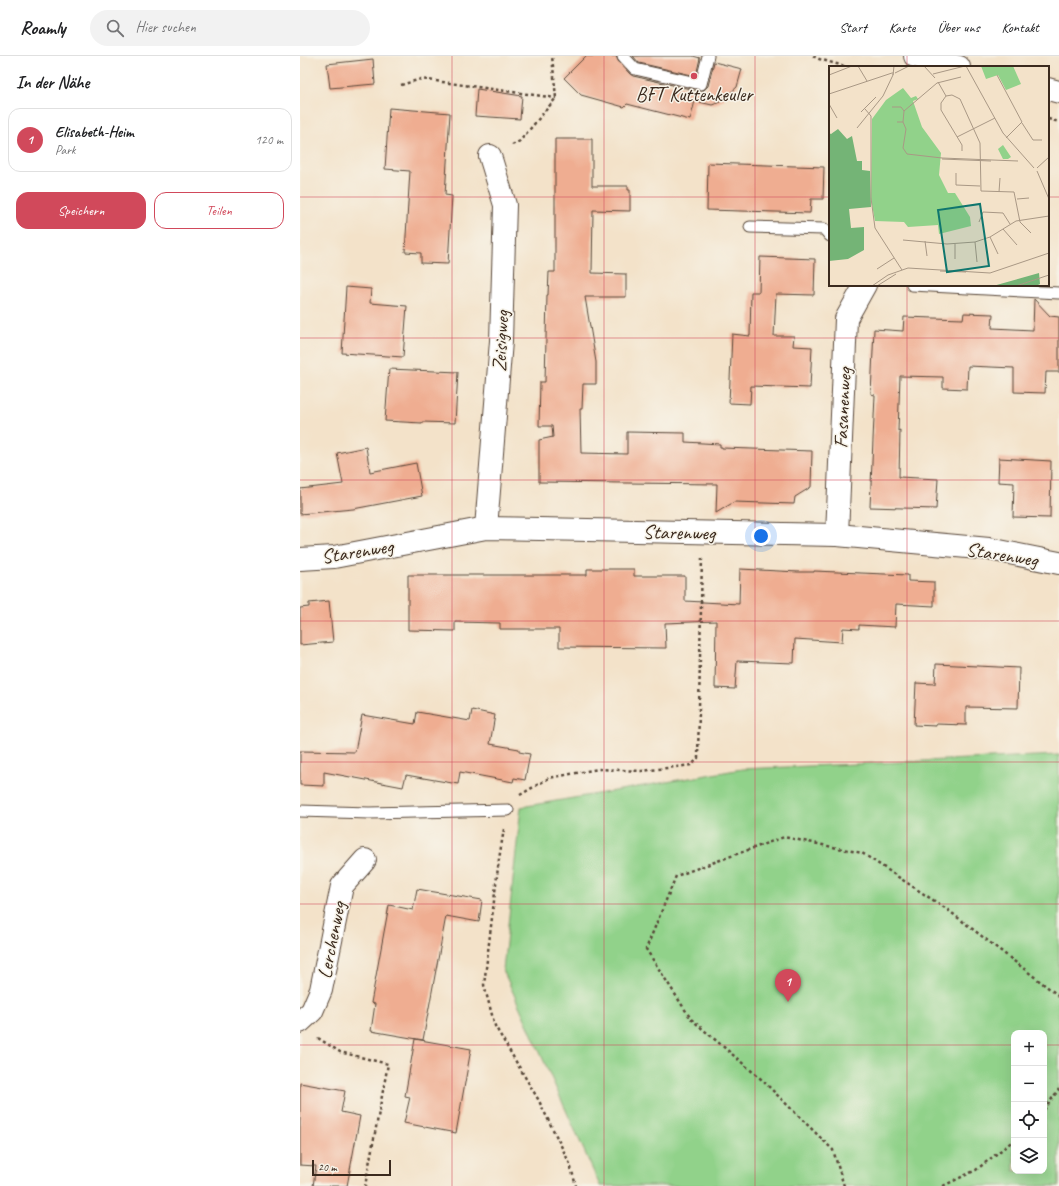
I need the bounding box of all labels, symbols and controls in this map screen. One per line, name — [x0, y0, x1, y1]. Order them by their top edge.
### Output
search box — [90, 10, 370, 46]
text: Roamly — [20, 16, 66, 40]
icon: search — [104, 17, 126, 39]
text: Hier suchen — [136, 18, 196, 37]
text: Start — [839, 19, 867, 36]
text: Karte — [889, 19, 915, 36]
text: Über uns — [937, 19, 979, 36]
text: Kontakt — [1001, 19, 1039, 36]
inset map — [829, 66, 1049, 286]
marker: BFT Kuttenkeuler — [689, 71, 699, 81]
text: In der Nähe — [16, 72, 89, 93]
place label: BFT Kuttenkeuler — [636, 82, 754, 107]
text: Elisabeth-Heim — [55, 123, 134, 142]
text: 1 — [27, 132, 33, 148]
text: 120 m — [255, 132, 283, 148]
text: Park — [55, 142, 76, 158]
button: Speichern — [16, 192, 146, 229]
button: Teilen — [154, 192, 284, 229]
street label: Zeisigweg — [486, 309, 515, 372]
street label: Fasanenweg — [828, 365, 857, 449]
street label: Starenweg — [643, 519, 717, 546]
your location — [751, 526, 771, 546]
street label: Starenweg — [320, 533, 397, 569]
street label: Starenweg — [964, 537, 1041, 573]
street label: Lerchenweg — [312, 898, 352, 981]
pin: 1 — [775, 969, 801, 1002]
map controls — [1011, 1030, 1047, 1174]
button: + — [1011, 1030, 1047, 1066]
button: − — [1011, 1066, 1047, 1102]
button: locate — [1011, 1102, 1047, 1138]
button: layers — [1011, 1138, 1047, 1174]
scale bar — [312, 1158, 391, 1177]
text: 20 m — [318, 1160, 337, 1174]

